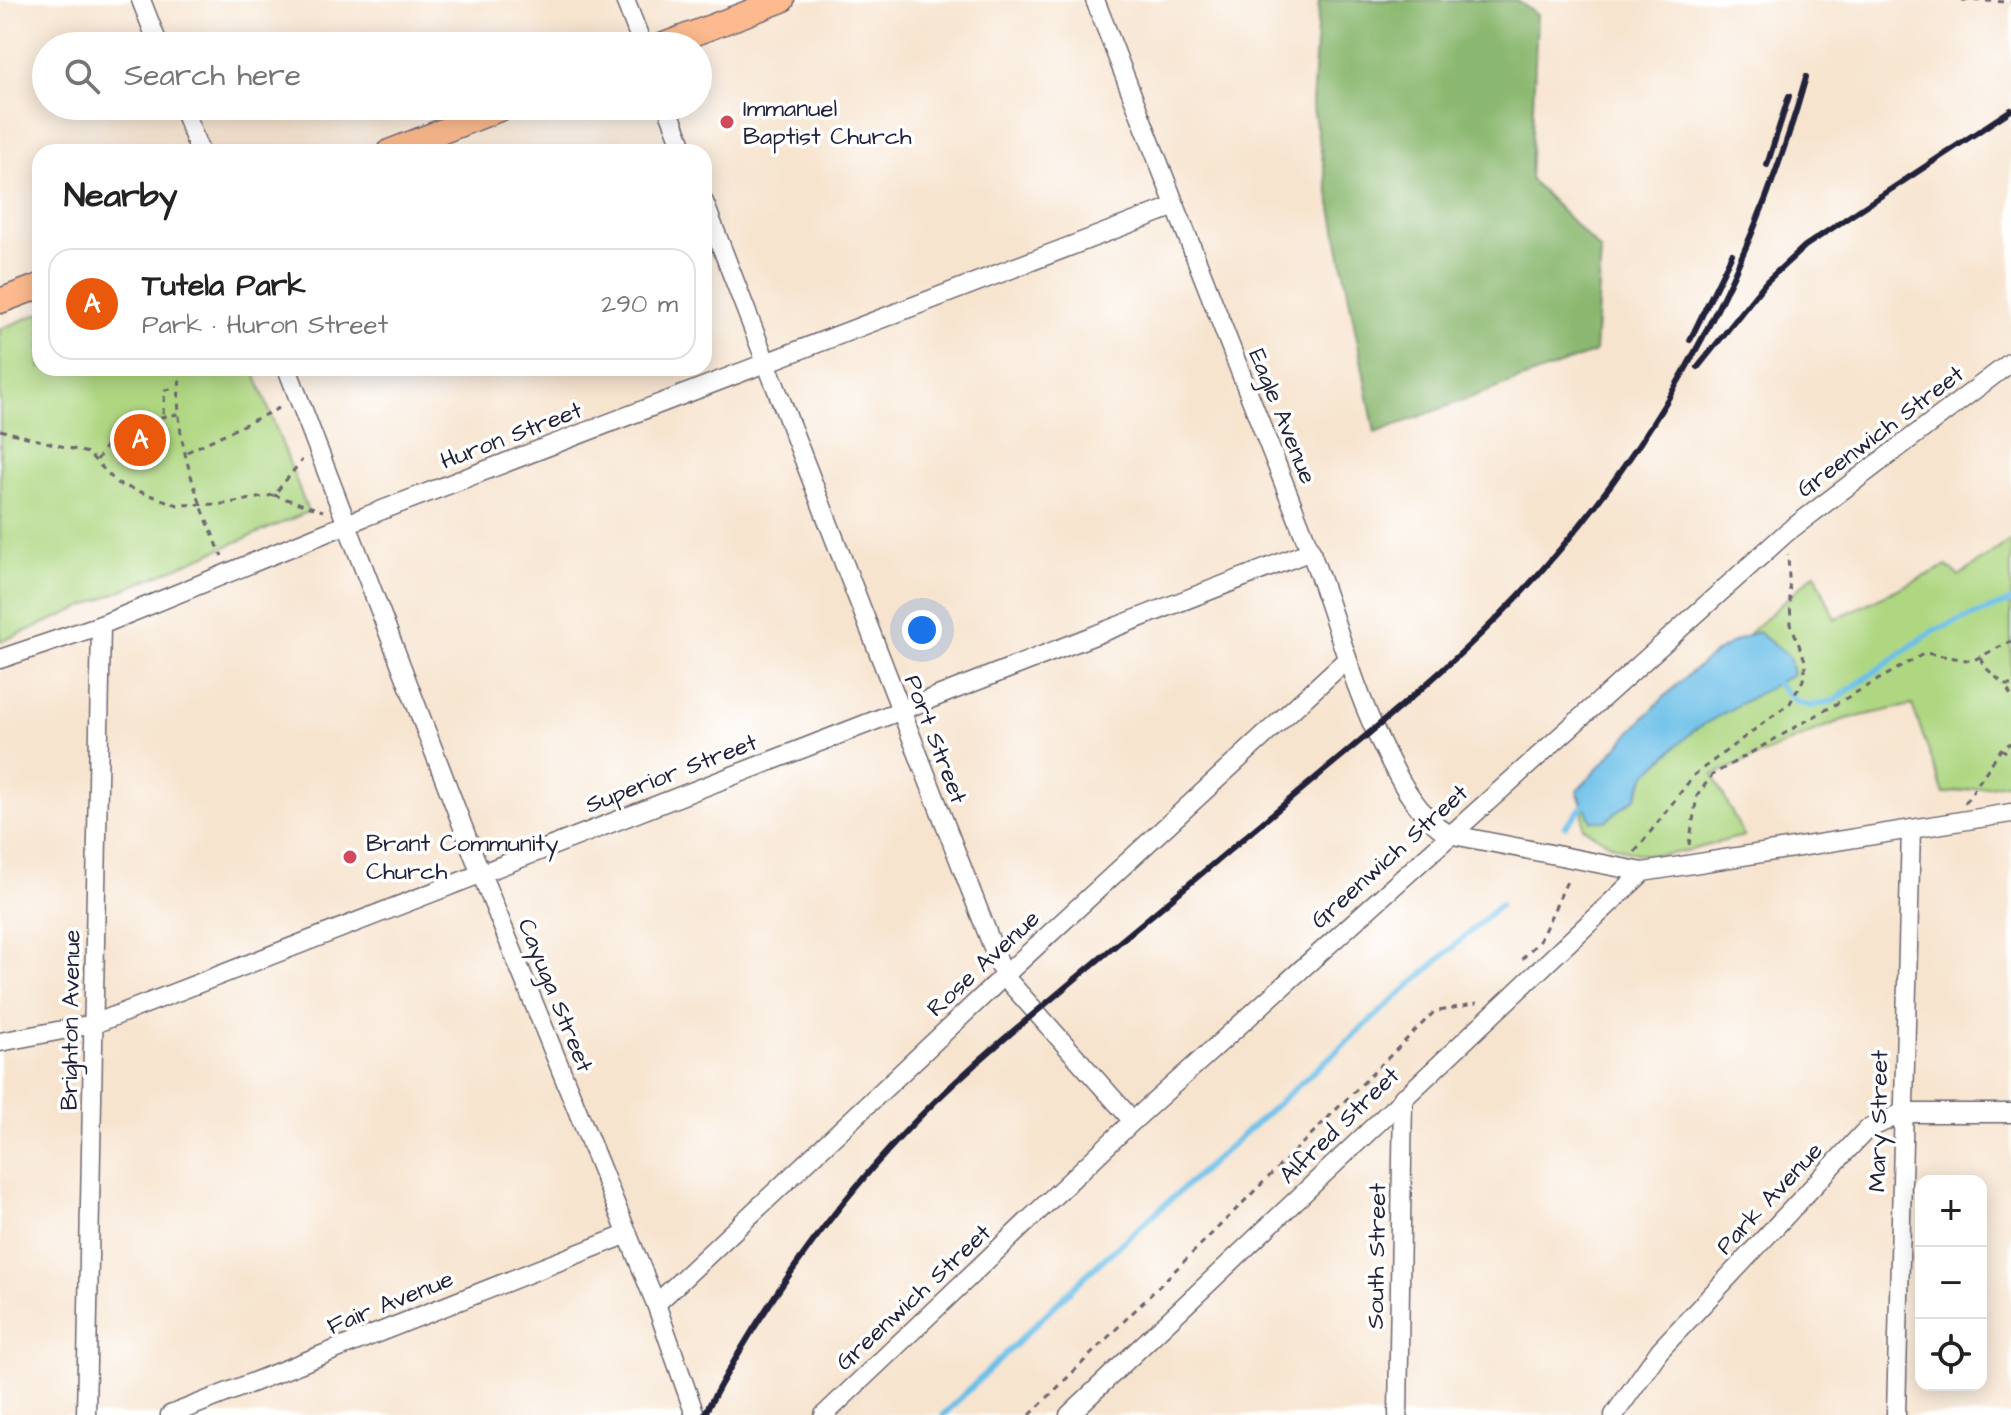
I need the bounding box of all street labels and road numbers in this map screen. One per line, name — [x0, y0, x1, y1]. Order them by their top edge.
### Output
street label: Eagle Avenue — [1239, 344, 1325, 489]
street label: Greenwich Street — [1790, 357, 1972, 506]
street label: Huron Street — [436, 393, 587, 479]
street label: Port Street — [895, 670, 975, 809]
street label: Superior Street — [581, 725, 762, 822]
street label: Greenwich Street — [1303, 776, 1476, 937]
street label: Rose Avenue — [920, 902, 1048, 1025]
street label: Cayuga Street — [508, 914, 601, 1078]
street label: Brighton Avenue — [52, 929, 91, 1111]
street label: Mary Street — [1861, 1049, 1898, 1192]
street label: Alfred Street — [1272, 1059, 1408, 1192]
street label: Park Avenue — [1709, 1135, 1831, 1263]
street label: South Street — [1359, 1182, 1395, 1329]
street label: Greenwich Street — [828, 1216, 999, 1379]
street label: Fair Avenue — [322, 1262, 459, 1344]

